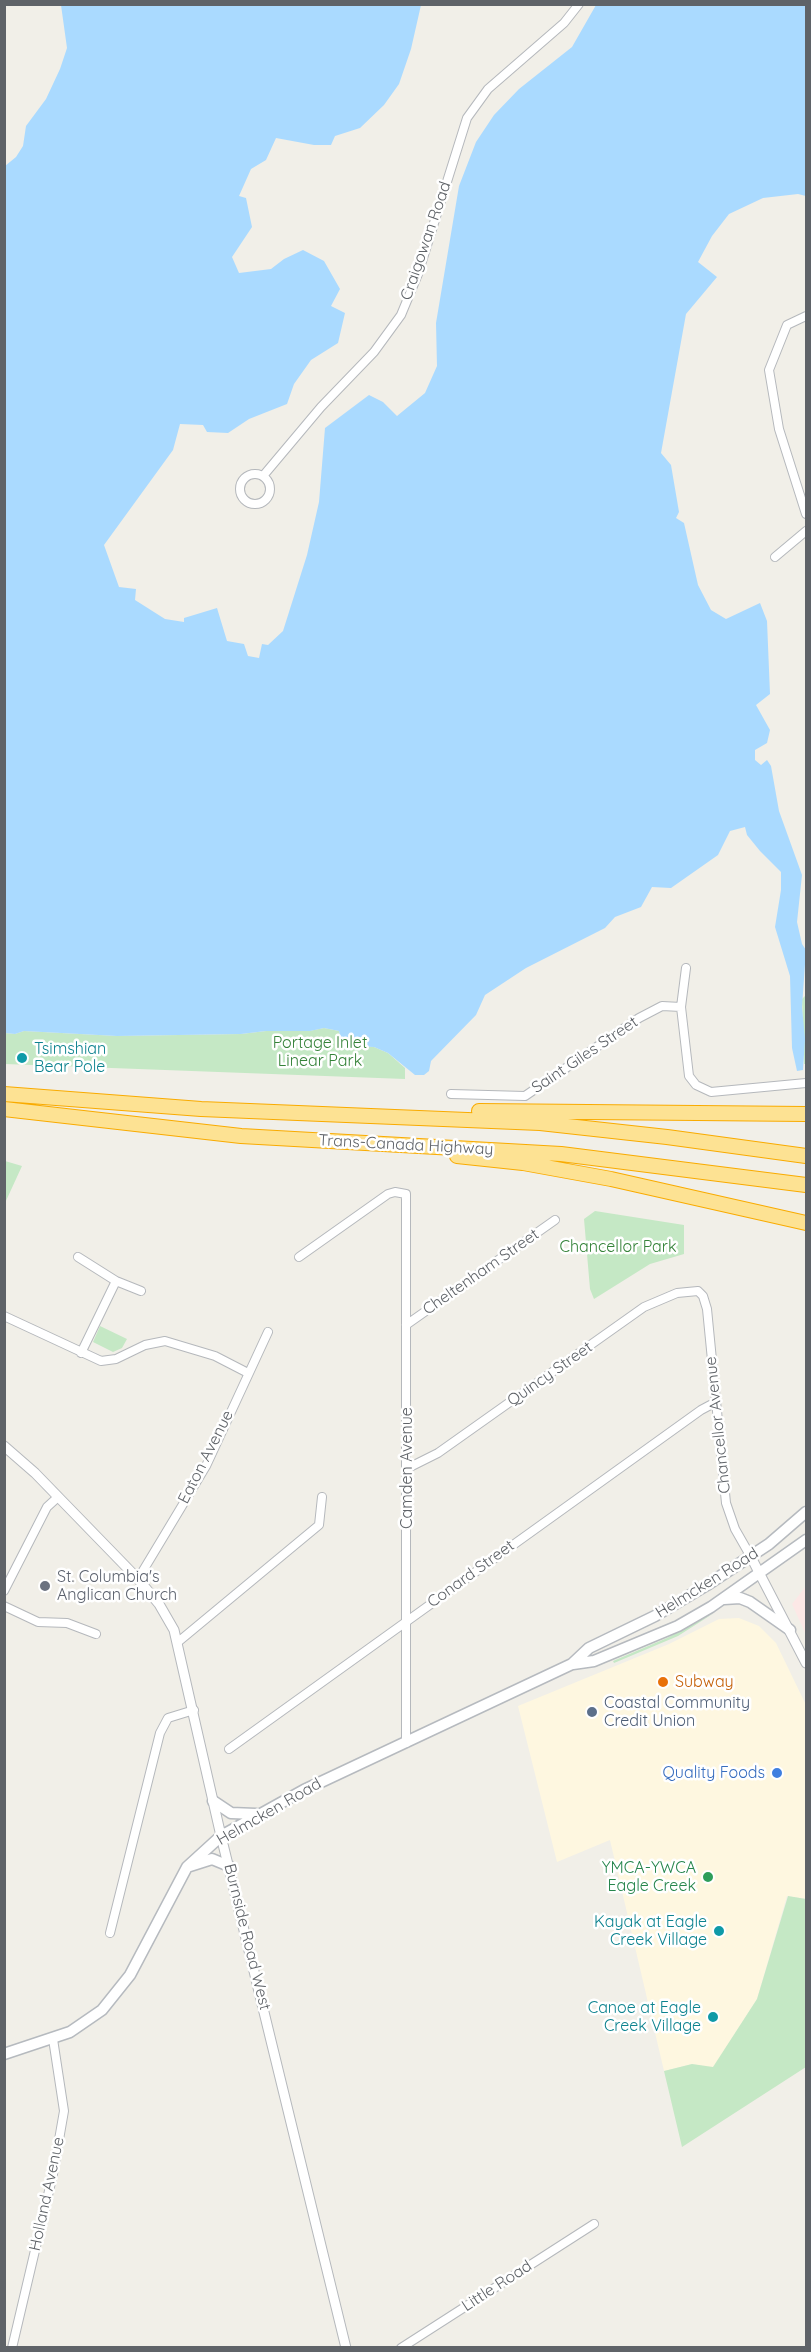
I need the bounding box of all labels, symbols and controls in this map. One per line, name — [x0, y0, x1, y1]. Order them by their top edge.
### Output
street label: Craigowan Road — [397, 179, 455, 303]
street label: Saint Giles Street — [528, 1012, 642, 1098]
park label: Portage Inlet Linear Park — [273, 1033, 367, 1071]
place label: Tsimshian Bear Pole — [34, 1039, 106, 1077]
marker: Tsimshian Bear Pole — [15, 1051, 29, 1065]
street label: Trans-Canada Highway — [318, 1131, 494, 1159]
street label: Cheltenham Street — [419, 1225, 543, 1319]
park label: Chancellor Park — [559, 1237, 677, 1257]
street label: Quincy Street — [504, 1338, 596, 1410]
street label: Chancellor Avenue — [701, 1355, 735, 1495]
street label: Eaton Avenue — [174, 1407, 238, 1507]
street label: Camden Avenue — [397, 1407, 417, 1529]
street label: Conard Street — [424, 1536, 518, 1612]
street label: Helmcken Road — [652, 1544, 762, 1622]
place label: St. Columbia's Anglican Church — [57, 1567, 177, 1605]
marker: St. Columbia's Anglican Church — [38, 1579, 52, 1593]
place label: Subway — [675, 1672, 734, 1692]
marker: Subway — [656, 1675, 670, 1689]
place label: Coastal Community Credit Union — [604, 1693, 750, 1731]
marker: Coastal Community Credit Union — [585, 1705, 599, 1719]
place label: Quality Foods — [662, 1763, 765, 1783]
marker: Quality Foods — [770, 1766, 784, 1780]
street label: Helmcken Road — [213, 1774, 325, 1850]
place label: YMCA-YWCA Eagle Creek — [602, 1858, 696, 1896]
street label: Burnside Road West — [220, 1862, 274, 2012]
marker: YMCA-YWCA Eagle Creek — [701, 1870, 715, 1884]
place label: Kayak at Eagle Creek Village — [594, 1912, 707, 1950]
marker: Kayak at Eagle Creek Village — [712, 1924, 726, 1938]
place label: Canoe at Eagle Creek Village — [588, 1998, 701, 2036]
marker: Canoe at Eagle Creek Village — [706, 2010, 720, 2024]
street label: Holland Avenue — [26, 2135, 68, 2253]
street label: Little Road — [458, 2256, 536, 2316]

